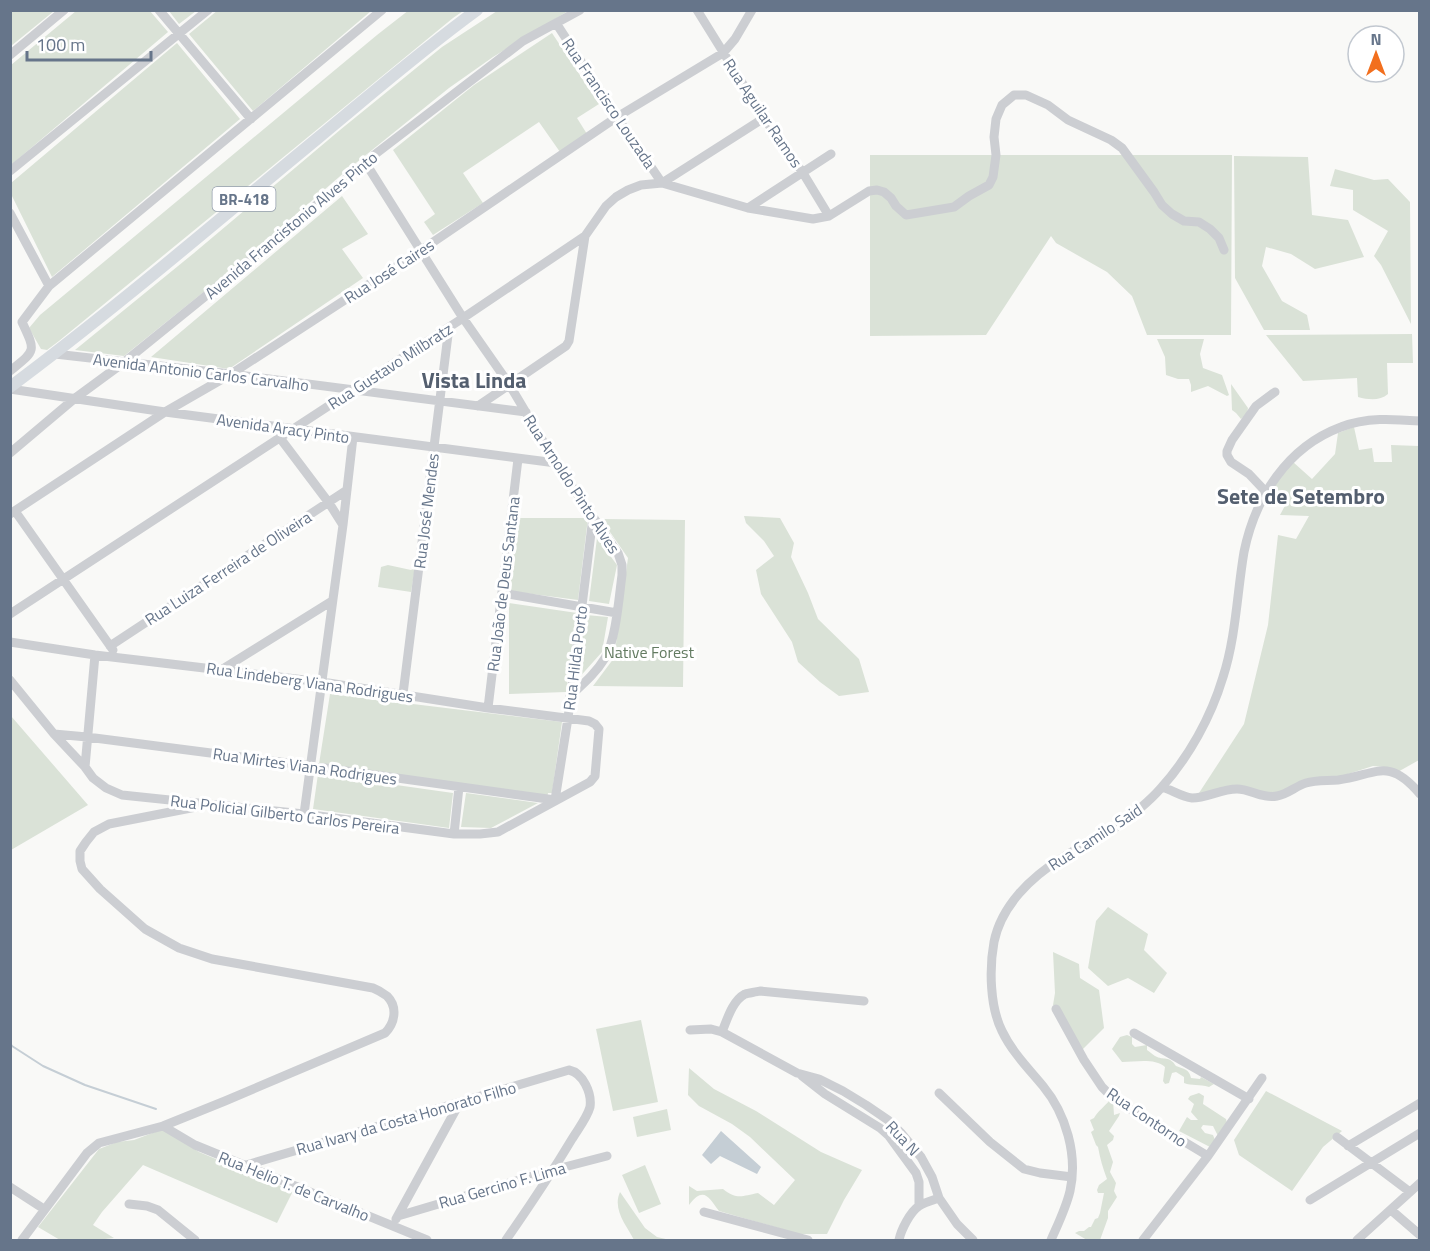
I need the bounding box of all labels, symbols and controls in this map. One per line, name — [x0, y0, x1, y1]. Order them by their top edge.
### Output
scale bar — [27, 24, 152, 62]
north arrow — [1346, 24, 1406, 84]
text: N — [1370, 27, 1382, 51]
text: 100 m — [36, 31, 85, 58]
street label: Rua Francisco Louzada — [556, 33, 662, 173]
street label: Rua Aguilar Ramos — [717, 53, 809, 173]
street label: Avenida Francistonio Alves Pinto — [200, 146, 382, 304]
road number: BR-418 — [212, 187, 276, 211]
street label: Rua José Caires — [339, 233, 439, 309]
street label: Rua Gustavo Milbratz — [323, 317, 457, 415]
street label: Avenida Antonio Carlos Carvalho — [92, 347, 310, 397]
district label: Vista Linda — [422, 363, 526, 397]
street label: Avenida Aracy Pinto — [215, 407, 351, 449]
street label: Rua Arnoldo Pinto Alves — [518, 410, 626, 558]
street label: Rua José Mendes — [407, 452, 445, 570]
district label: Sete de Setembro — [1217, 479, 1385, 513]
street label: Rua João de Deus Santana — [480, 495, 526, 673]
street label: Rua Luiza Ferreira de Oliveira — [140, 505, 316, 631]
street label: Rua Hilda Porto — [557, 604, 593, 712]
park label: Native Forest — [604, 640, 694, 664]
street label: Rua Lindeberg Viana Rodrigues — [205, 656, 415, 708]
street label: Rua Mirtes Viana Rodrigues — [211, 741, 399, 791]
street label: Rua Policial Gilberto Carlos Pereira — [169, 788, 401, 840]
street label: Rua Camilo Said — [1043, 798, 1147, 876]
street label: Rua Ivary da Costa Honorato Filho — [293, 1075, 519, 1161]
street label: Rua Contorno — [1102, 1081, 1192, 1153]
street label: Rua N — [880, 1115, 926, 1161]
street label: Rua Helio T. de Carvalho — [215, 1145, 373, 1227]
street label: Rua Gercino F. Lima — [436, 1155, 568, 1215]

